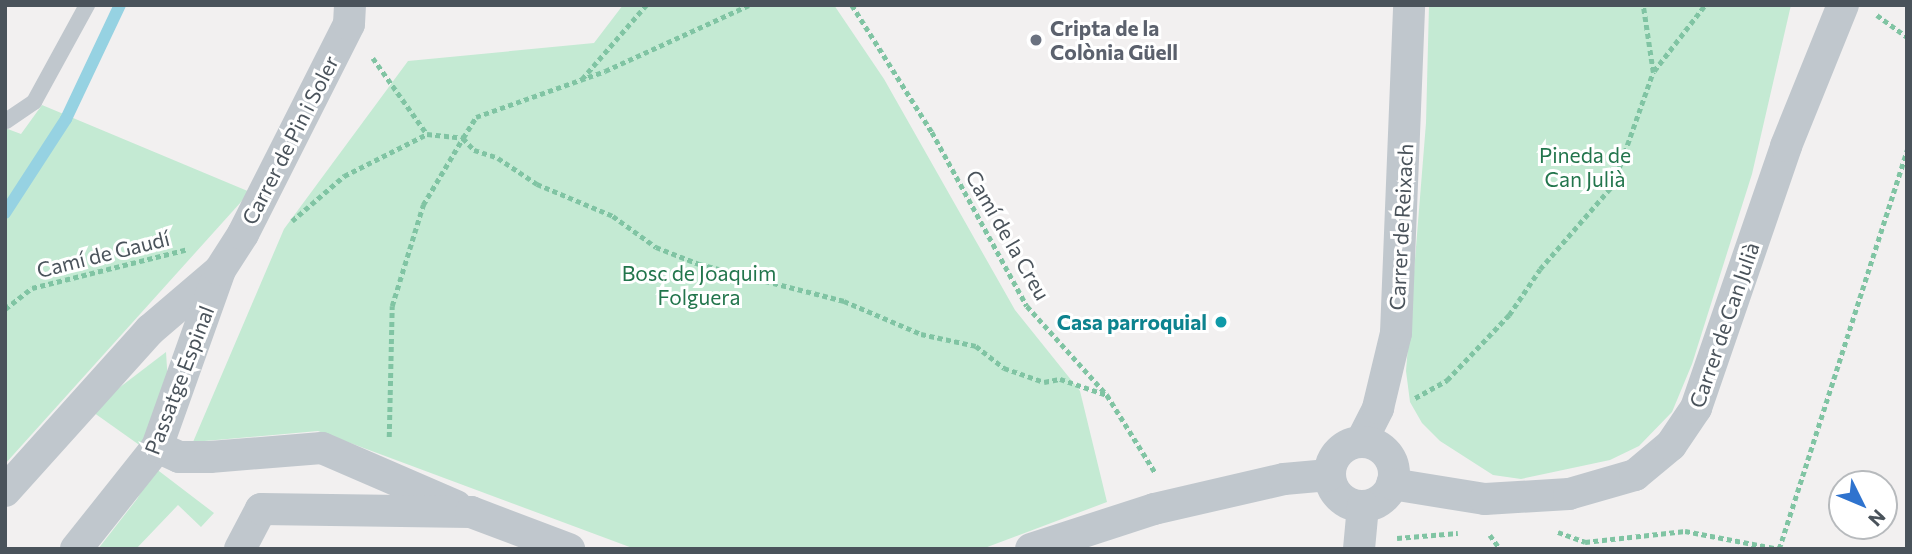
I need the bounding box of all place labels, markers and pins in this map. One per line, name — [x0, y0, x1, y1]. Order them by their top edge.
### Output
place label: Cripta de la Colònia Güell — [1050, 15, 1178, 65]
marker: Cripta de la Colònia Güell — [1028, 32, 1044, 48]
place label: Casa parroquial — [1057, 309, 1207, 335]
marker: Casa parroquial — [1213, 314, 1229, 330]

